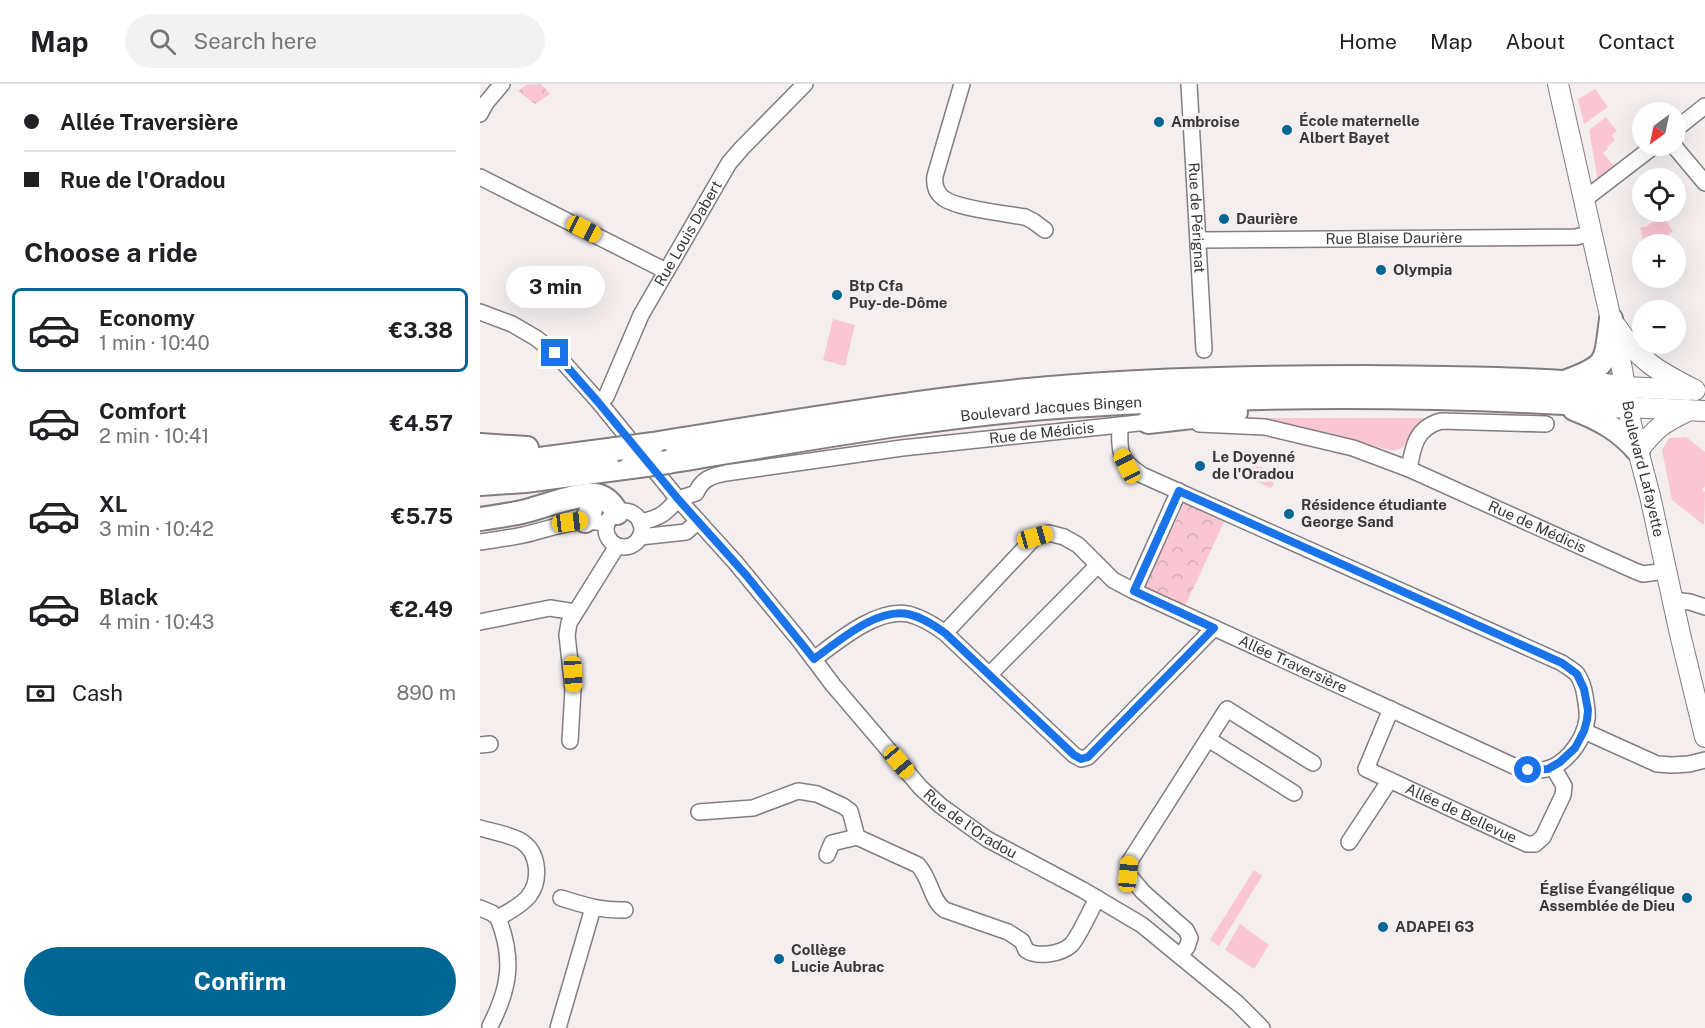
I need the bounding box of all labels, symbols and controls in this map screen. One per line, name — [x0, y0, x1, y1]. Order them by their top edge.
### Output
search box — [125, 14, 545, 68]
text: Map — [30, 25, 89, 58]
icon: search — [146, 25, 179, 58]
text: Search here — [194, 28, 317, 54]
text: Home — [1339, 29, 1397, 54]
text: Map — [1430, 29, 1473, 54]
text: About — [1506, 29, 1565, 54]
text: Contact — [1598, 29, 1675, 54]
north arrow — [1632, 102, 1686, 156]
map controls — [1632, 102, 1686, 354]
text: Allée Traversière — [60, 109, 239, 135]
place label: École maternelle Albert Bayet — [1299, 112, 1420, 146]
place label: Ambroise — [1171, 113, 1240, 130]
marker: Ambroise — [1152, 115, 1166, 129]
marker: École maternelle Albert Bayet — [1280, 123, 1294, 137]
street label: Rue de Pérignat — [1185, 162, 1209, 274]
text: Rue de l'Oradou — [60, 167, 226, 193]
button: locate — [1632, 168, 1686, 222]
street label: Rue Louis Dabert — [651, 177, 725, 289]
place label: Daurière — [1236, 210, 1298, 227]
marker: Daurière — [1217, 212, 1231, 226]
car — [564, 213, 604, 245]
street label: Rue Blaise Daurière — [1325, 229, 1463, 247]
button: + — [1632, 234, 1686, 288]
text: Choose a ride — [24, 236, 198, 268]
place label: Olympia — [1393, 261, 1452, 278]
marker: Olympia — [1374, 263, 1388, 277]
callout: 3 min — [506, 266, 604, 308]
text: 3 min — [529, 275, 582, 299]
place label: Btp Cfa Puy-de-Dôme — [849, 277, 948, 311]
marker: Btp Cfa Puy-de-Dôme — [830, 288, 844, 302]
button: − — [1632, 300, 1686, 354]
icon: car — [27, 303, 81, 357]
text: Economy — [99, 305, 195, 331]
text: €3.38 — [389, 317, 453, 343]
text: 1 min · 10:40 — [99, 331, 210, 355]
route end — [541, 339, 568, 366]
street label: Boulevard Jacques Bingen — [959, 393, 1142, 425]
icon: car — [27, 396, 81, 450]
text: Comfort — [99, 398, 186, 424]
street label: Boulevard Lafayette — [1619, 399, 1668, 538]
text: €4.57 — [390, 410, 453, 436]
street label: Rue de Médicis — [988, 419, 1095, 447]
text: 2 min · 10:41 — [99, 424, 209, 448]
car — [1111, 446, 1143, 486]
place label: Le Doyenné de l'Oradou — [1212, 448, 1295, 482]
marker: Le Doyenné de l'Oradou — [1193, 459, 1207, 473]
icon: car — [27, 489, 81, 543]
text: XL — [99, 491, 127, 517]
place label: Résidence étudiante George Sand — [1301, 496, 1447, 530]
street label: Rue de Médicis — [1486, 497, 1589, 556]
text: €5.75 — [391, 503, 453, 529]
marker: Résidence étudiante George Sand — [1282, 507, 1296, 521]
car — [551, 511, 589, 533]
text: 3 min · 10:42 — [99, 517, 214, 541]
car — [1015, 523, 1055, 551]
icon: car — [27, 582, 81, 636]
text: Black — [99, 584, 158, 610]
text: €2.49 — [390, 596, 453, 622]
text: 4 min · 10:43 — [99, 610, 214, 634]
street label: Allée Traversière — [1236, 631, 1350, 696]
car — [563, 656, 583, 692]
icon: cash — [24, 677, 57, 710]
text: Cash — [72, 680, 123, 706]
text: 890 m — [396, 681, 456, 705]
car — [881, 742, 917, 782]
route start — [1514, 756, 1541, 783]
street label: Allée de Bellevue — [1403, 780, 1520, 846]
street label: Rue de l'Oradou — [920, 785, 1020, 861]
car — [1117, 855, 1139, 893]
place label: Église Évangélique Assemblée de Dieu — [1539, 880, 1675, 914]
marker: Église Évangélique Assemblée de Dieu — [1680, 891, 1694, 905]
place label: ADAPEI 63 — [1395, 918, 1474, 935]
marker: ADAPEI 63 — [1376, 920, 1390, 934]
place label: Collège Lucie Aubrac — [791, 941, 884, 975]
button: Confirm — [24, 947, 456, 1016]
marker: Collège Lucie Aubrac — [772, 952, 786, 966]

